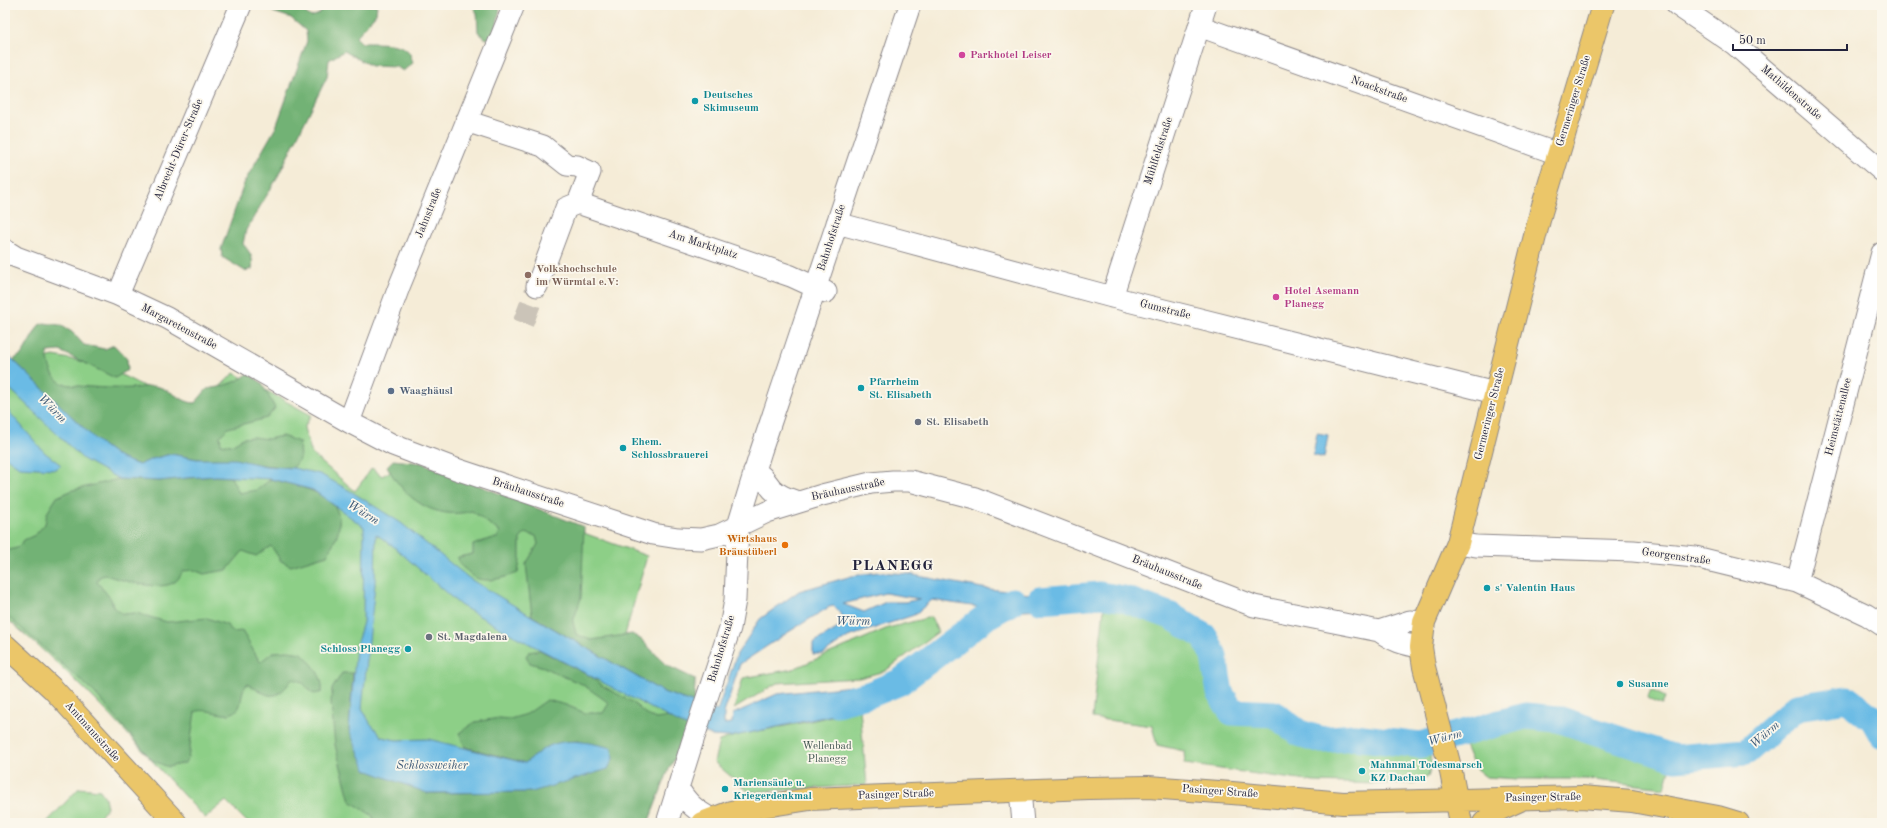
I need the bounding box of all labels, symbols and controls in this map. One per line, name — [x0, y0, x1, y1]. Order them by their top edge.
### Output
scale bar — [1733, 26, 1847, 52]
text: 50 m — [1739, 34, 1766, 47]
marker: Parkhotel Leiser — [957, 50, 967, 60]
place label: Parkhotel Leiser — [970, 50, 1052, 61]
street label: Germeringer Straße — [1555, 54, 1593, 148]
street label: Mathildenstraße — [1758, 64, 1824, 122]
street label: Noackstraße — [1349, 75, 1409, 105]
place label: Deutsches Skimuseum — [703, 90, 759, 114]
marker: Deutsches Skimuseum — [690, 96, 700, 106]
street label: Albrecht-Dürer-Straße — [153, 98, 205, 202]
street label: Mühlfeldstraße — [1143, 116, 1175, 186]
street label: Jahnstraße — [414, 186, 444, 240]
street label: Bahnhofstraße — [816, 203, 848, 273]
street label: Am Marktplatz — [667, 229, 739, 261]
place label: Volkshochschule im Würmtal e.V: — [536, 264, 619, 288]
marker: Volkshochschule im Würmtal e.V: — [523, 270, 533, 280]
place label: Hotel Asemann Planegg — [1284, 286, 1359, 310]
marker: Hotel Asemann Planegg — [1271, 292, 1281, 302]
street label: Gumstraße — [1138, 298, 1192, 322]
street label: Margaretenstraße — [139, 302, 219, 352]
street label: Germeringer Straße — [1473, 367, 1507, 461]
place label: Pfarrheim St. Elisabeth — [869, 377, 932, 401]
street label: Heimstättenallee — [1824, 377, 1854, 457]
marker: Pfarrheim St. Elisabeth — [856, 383, 866, 393]
marker: Waaghäusl — [386, 386, 396, 396]
place label: Waaghäusl — [399, 386, 454, 397]
water label: Würm — [36, 392, 69, 426]
marker: St. Elisabeth — [913, 417, 923, 427]
place label: St. Elisabeth — [926, 417, 989, 428]
place label: Ehem. Schlossbrauerei — [631, 437, 708, 461]
marker: Ehem. Schlossbrauerei — [618, 443, 628, 453]
street label: Bräuhausstraße — [491, 476, 565, 510]
street label: Bräuhausstraße — [810, 477, 886, 503]
water label: Würm — [345, 498, 382, 527]
place label: Wirtshaus Bräustüberl — [719, 534, 778, 558]
marker: Wirtshaus Bräustüberl — [780, 540, 790, 550]
street label: Georgenstraße — [1641, 547, 1711, 567]
street label: Bräuhausstraße — [1130, 554, 1204, 592]
district label: PLANEGG — [852, 559, 934, 574]
marker: s' Valentin Haus — [1482, 583, 1492, 593]
place label: s' Valentin Haus — [1495, 583, 1575, 594]
street label: Bahnhofstraße — [707, 614, 737, 684]
water label: Würm — [836, 615, 871, 628]
marker: St. Magdalena — [424, 632, 434, 642]
place label: St. Magdalena — [437, 632, 508, 643]
place label: Schloss Planegg — [320, 644, 400, 655]
marker: Schloss Planegg — [403, 644, 413, 654]
marker: Susanne — [1615, 679, 1625, 689]
place label: Susanne — [1628, 679, 1669, 690]
street label: Amtmannstraße — [62, 700, 122, 764]
water label: Würm — [1747, 718, 1782, 751]
water label: Würm — [1426, 727, 1464, 748]
park label: Wellenbad Planegg — [802, 741, 852, 765]
water label: Schlossweiher — [396, 760, 469, 772]
place label: Mahnmal Todesmarsch KZ Dachau — [1370, 760, 1482, 784]
marker: Mahnmal Todesmarsch KZ Dachau — [1357, 766, 1367, 776]
place label: Mariensäule u. Kriegerdenkmal — [733, 778, 813, 802]
marker: Mariensäule u. Kriegerdenkmal — [720, 784, 730, 794]
street label: Pasinger Straße — [1182, 784, 1258, 800]
street label: Pasinger Straße — [858, 788, 934, 802]
street label: Pasinger Straße — [1505, 792, 1581, 804]

